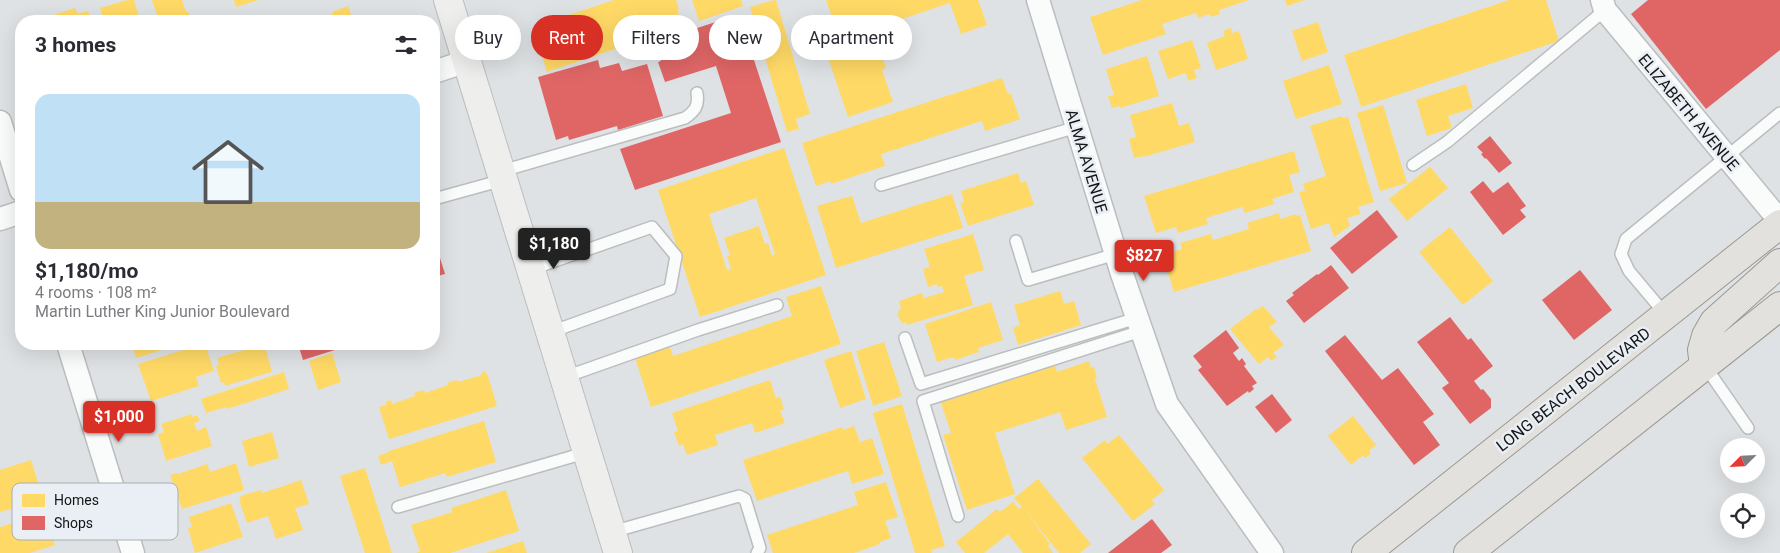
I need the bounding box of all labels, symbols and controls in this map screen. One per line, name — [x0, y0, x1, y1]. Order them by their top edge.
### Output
chip: Buy — [455, 15, 521, 60]
chip: Rent — [531, 15, 603, 60]
chip: Filters — [613, 15, 699, 60]
chip: New — [709, 15, 781, 60]
chip: Apartment — [791, 15, 912, 60]
icon: filters — [392, 31, 420, 59]
text: 3 homes — [35, 33, 116, 57]
street label: ELIZABETH AVENUE — [1634, 50, 1743, 174]
street label: ALMA AVENUE — [1062, 107, 1111, 215]
icon: home — [183, 127, 273, 217]
pin: $1,180 — [513, 228, 595, 270]
text: $1,180 — [529, 234, 579, 253]
pin: $827 — [1114, 240, 1174, 282]
text: $827 — [1126, 246, 1162, 265]
text: $1,180/mo — [35, 259, 138, 283]
text: 4 rooms · 108 m² — [35, 283, 157, 302]
text: Martin Luther King Junior Boulevard — [35, 302, 290, 321]
street label: LONG BEACH BOULEVARD — [1493, 323, 1654, 455]
pin: $1,000 — [78, 400, 160, 443]
text: $1,000 — [94, 407, 144, 426]
north arrow — [1720, 438, 1765, 482]
map controls — [1720, 438, 1765, 538]
legend — [12, 483, 178, 540]
text: Homes — [54, 492, 99, 508]
button: locate — [1720, 493, 1765, 538]
text: Shops — [54, 515, 93, 531]

